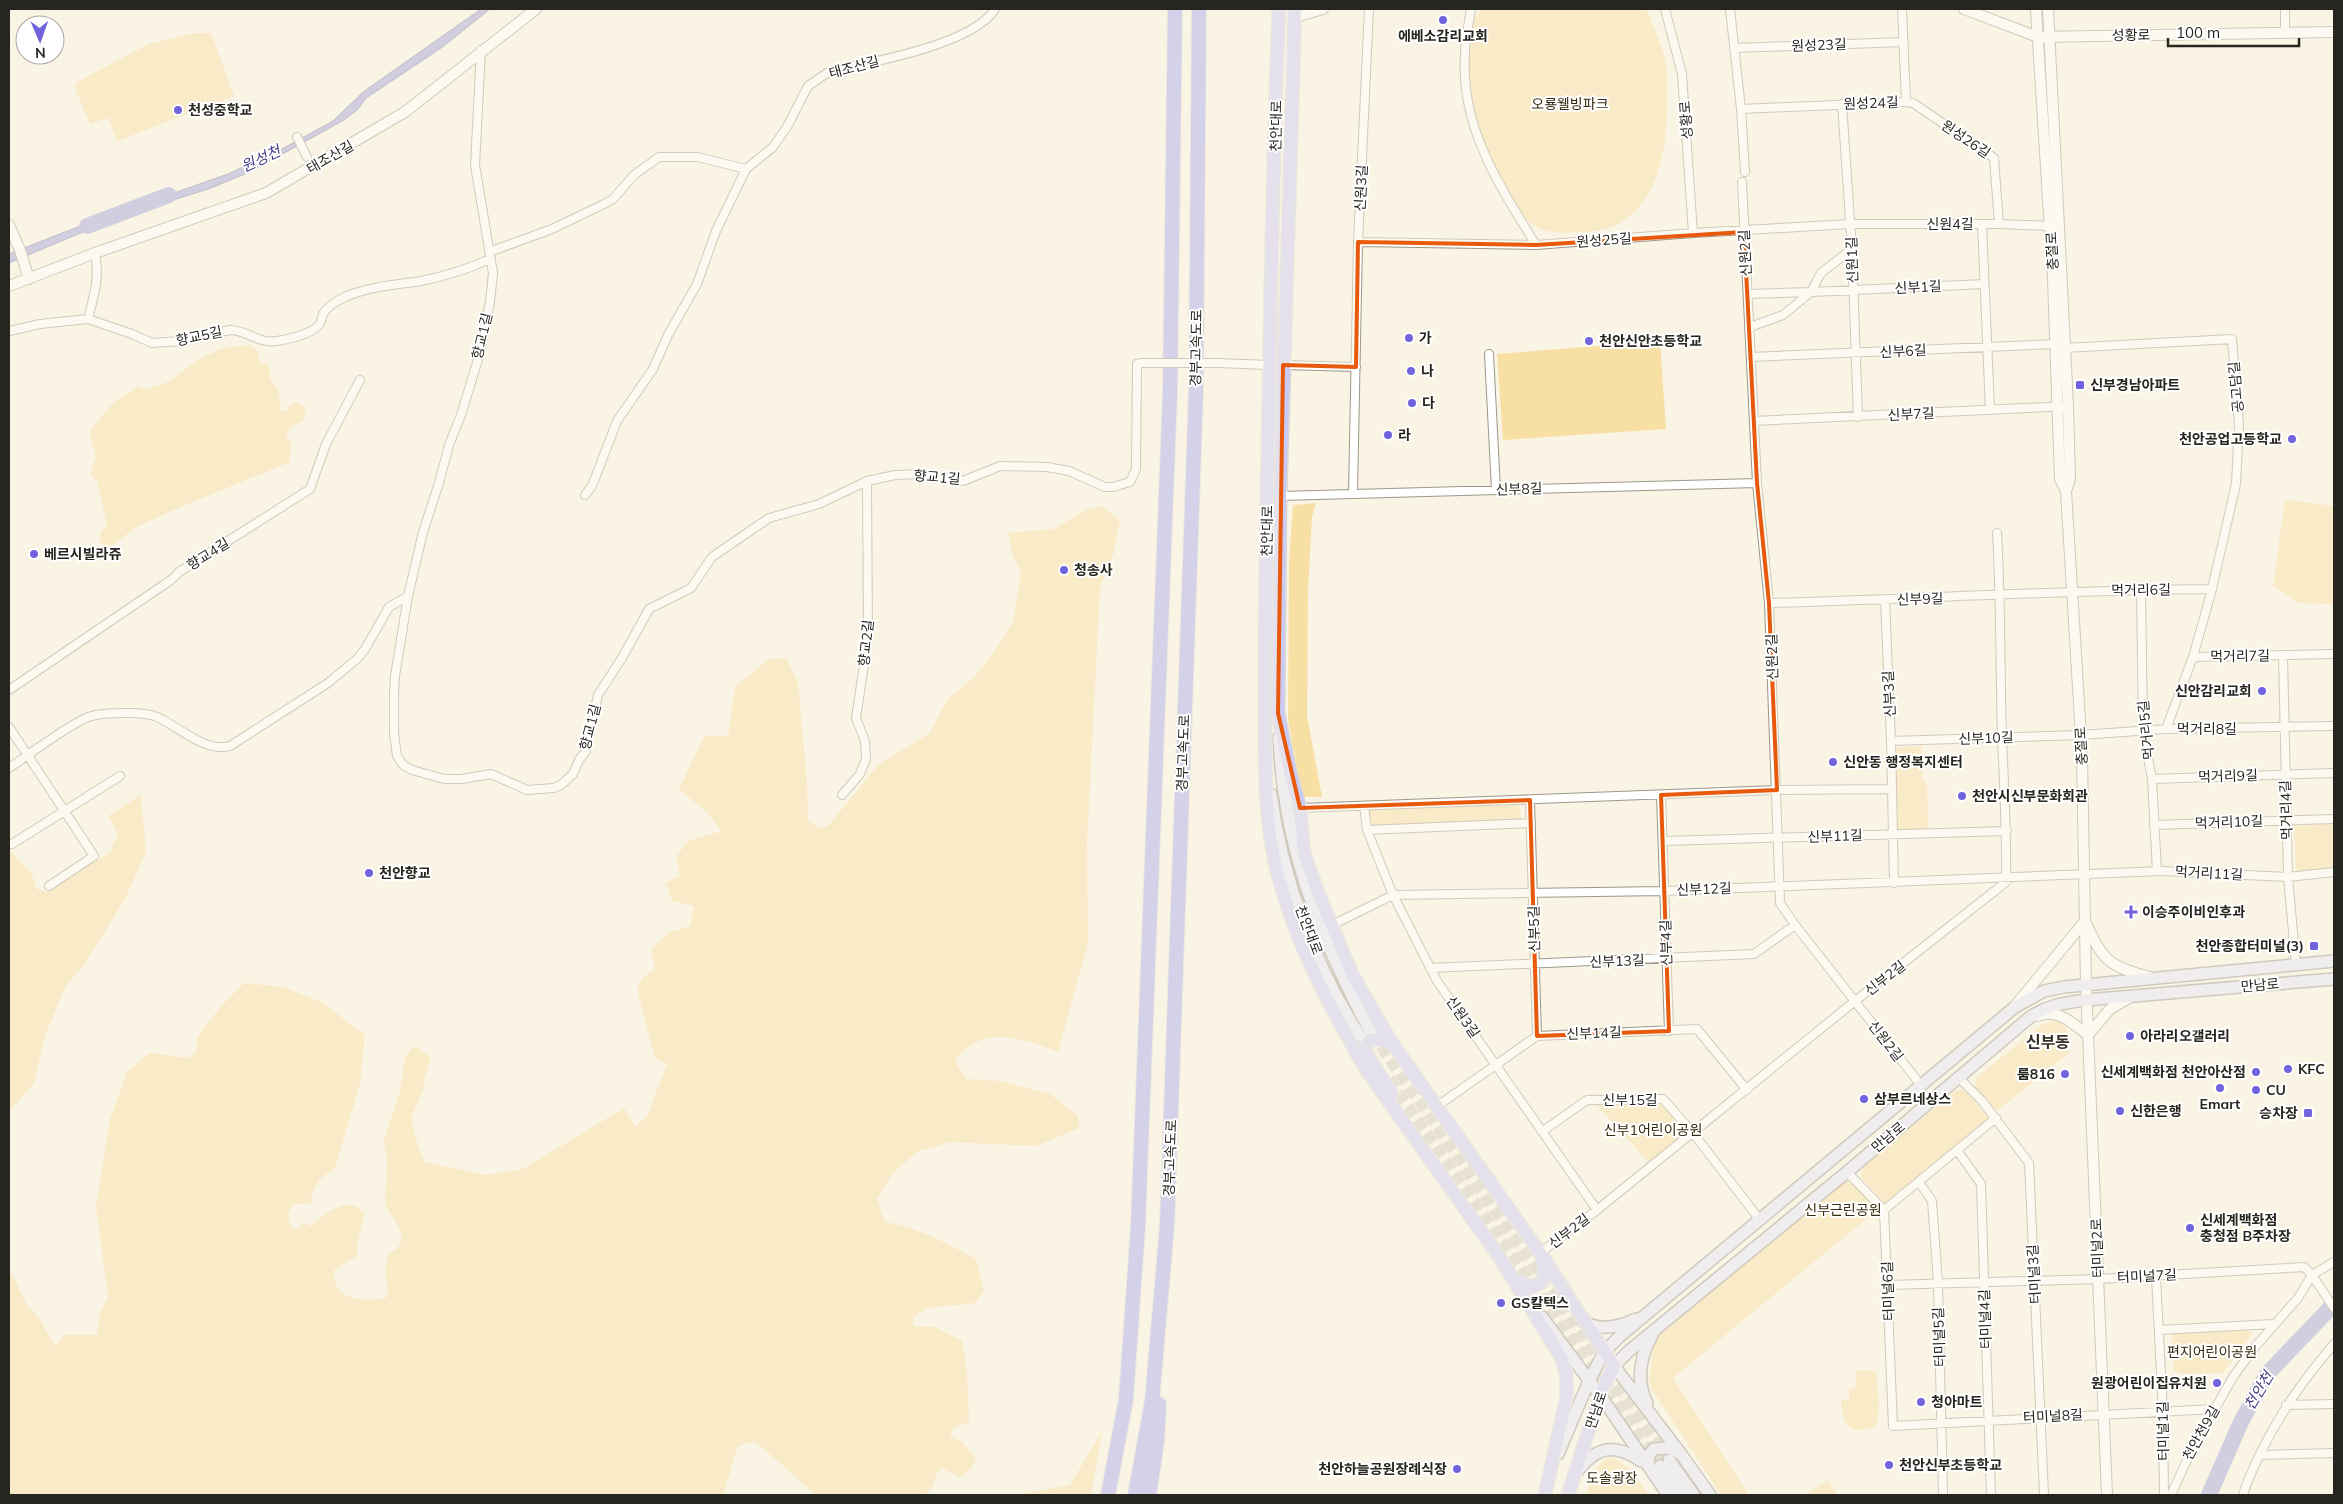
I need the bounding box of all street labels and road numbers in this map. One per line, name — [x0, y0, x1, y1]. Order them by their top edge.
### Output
street label: 성황로 — [2112, 26, 2151, 44]
street label: 원성23길 — [1791, 35, 1847, 55]
street label: 태조산길 — [827, 52, 881, 82]
street label: 원성24길 — [1843, 93, 1899, 113]
street label: 천안대로 — [1267, 100, 1285, 152]
street label: 성황로 — [1676, 100, 1696, 140]
street label: 원성26길 — [1938, 116, 1994, 162]
street label: 태조산길 — [303, 136, 357, 178]
street label: 신원3길 — [1351, 164, 1371, 212]
street label: 신원4길 — [1926, 215, 1974, 233]
street label: 원성25길 — [1576, 229, 1632, 251]
street label: 신원2길 — [1735, 229, 1755, 277]
street label: 충절로 — [2042, 231, 2062, 271]
street label: 신원1길 — [1842, 236, 1862, 284]
street label: 신부1길 — [1894, 277, 1942, 297]
street label: 경부고속도로 — [1186, 309, 1206, 387]
street label: 향교1길 — [468, 311, 496, 361]
street label: 향교5길 — [174, 322, 224, 350]
street label: 신부6길 — [1879, 341, 1927, 361]
street label: 공고담길 — [2225, 361, 2247, 413]
street label: 신부7길 — [1887, 404, 1935, 424]
street label: 향교1길 — [913, 466, 961, 488]
street label: 신부8길 — [1495, 479, 1543, 499]
street label: 천안대로 — [1258, 505, 1276, 557]
street label: 향교4길 — [183, 534, 233, 574]
street label: 먹거리6길 — [2111, 580, 2171, 600]
street label: 신부9길 — [1896, 589, 1944, 609]
street label: 향교2길 — [855, 619, 877, 667]
street label: 신원2길 — [1762, 633, 1782, 681]
street label: 먹거리7길 — [2210, 646, 2270, 666]
street label: 신부3길 — [1879, 670, 1899, 718]
street label: 먹거리5길 — [2134, 699, 2158, 761]
street label: 향교1길 — [576, 702, 604, 752]
street label: 경부고속도로 — [1173, 714, 1193, 792]
street label: 먹거리8길 — [2177, 720, 2237, 738]
street label: 충절로 — [2071, 726, 2091, 766]
street label: 신부10길 — [1958, 728, 2014, 748]
street label: 먹거리9길 — [2198, 766, 2258, 786]
street label: 먹거리4길 — [2276, 780, 2296, 840]
street label: 먹거리10길 — [2195, 812, 2263, 832]
street label: 신부11길 — [1807, 826, 1863, 846]
street label: 먹거리11길 — [2174, 862, 2244, 884]
street label: 신부12길 — [1676, 879, 1732, 899]
street label: 천안대로 — [1291, 903, 1327, 957]
street label: 신부5길 — [1525, 905, 1543, 953]
street label: 신부4길 — [1656, 919, 1676, 967]
street label: 신부13길 — [1589, 951, 1645, 971]
street label: 신부2길 — [1861, 956, 1909, 1000]
street label: 만남로 — [2240, 974, 2280, 996]
street label: 신원3길 — [1442, 993, 1484, 1041]
street label: 신원2길 — [1864, 1017, 1908, 1065]
street label: 신부14길 — [1566, 1023, 1622, 1043]
street label: 신부15길 — [1602, 1091, 1658, 1109]
street label: 만남로 — [1867, 1118, 1909, 1156]
street label: 경부고속도로 — [1160, 1119, 1180, 1197]
street label: 신부2길 — [1545, 1210, 1593, 1252]
street label: 터미널2로 — [2087, 1218, 2107, 1278]
street label: 터미널3길 — [2023, 1244, 2045, 1304]
street label: 터미널6길 — [1878, 1261, 1898, 1321]
street label: 터미널7길 — [2117, 1265, 2177, 1287]
street label: 터미널4길 — [1975, 1289, 1995, 1349]
street label: 터미널5길 — [1929, 1307, 1949, 1367]
street label: 만남로 — [1581, 1389, 1611, 1431]
street label: 터미널1길 — [2153, 1401, 2173, 1461]
street label: 천안천9길 — [2179, 1402, 2223, 1464]
street label: 터미널8길 — [2023, 1405, 2083, 1427]

